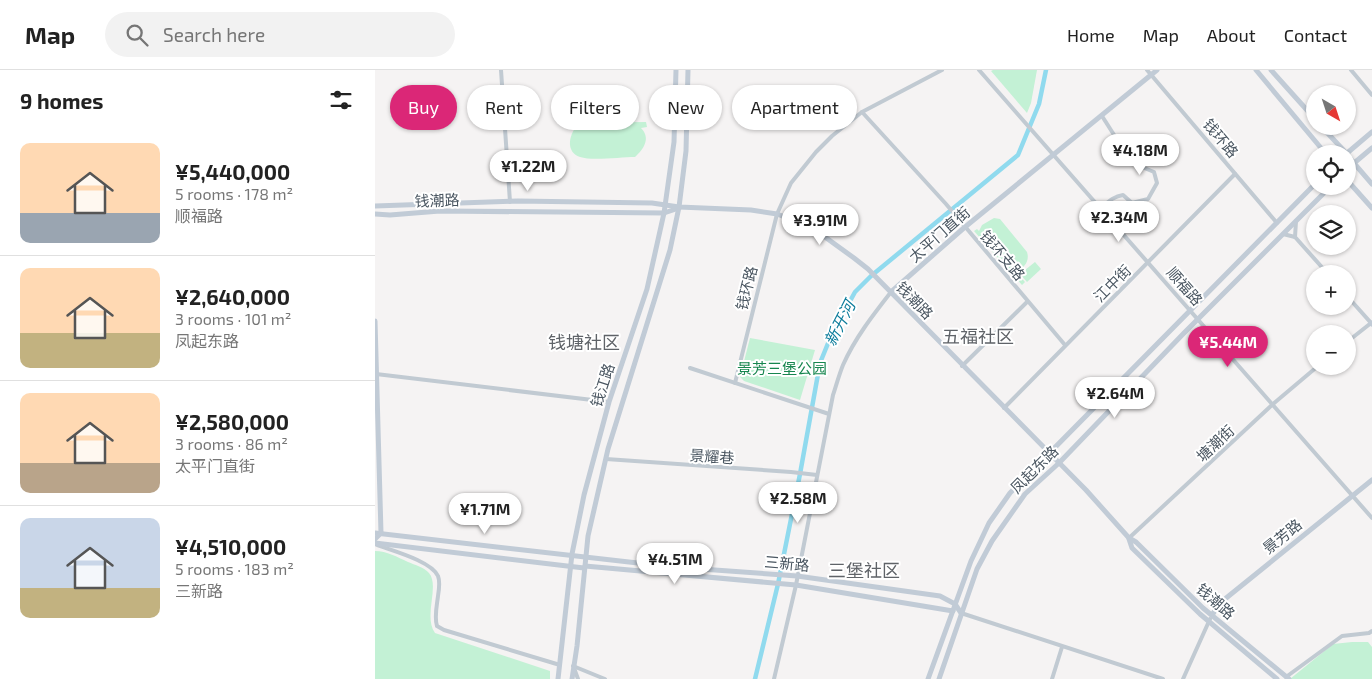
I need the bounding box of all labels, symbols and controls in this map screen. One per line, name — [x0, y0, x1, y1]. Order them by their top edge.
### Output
search box — [105, 12, 455, 57]
text: Map — [25, 20, 75, 49]
icon: search — [123, 21, 151, 49]
text: Search here — [163, 23, 265, 46]
text: Home — [1067, 24, 1115, 46]
text: Map — [1143, 24, 1179, 46]
text: About — [1207, 24, 1256, 46]
text: Contact — [1284, 24, 1347, 46]
chip: Buy — [390, 85, 457, 130]
chip: Rent — [467, 85, 541, 130]
chip: Filters — [551, 85, 639, 130]
chip: New — [649, 85, 722, 130]
chip: Apartment — [732, 85, 857, 130]
north arrow — [1306, 85, 1356, 135]
map controls — [1306, 85, 1356, 375]
icon: filters — [327, 86, 355, 114]
text: 9 homes — [20, 88, 103, 113]
street label: 钱环路 — [1200, 115, 1242, 161]
pin: ¥4.18M — [1099, 134, 1181, 176]
text: ¥4.18M — [1112, 140, 1168, 159]
button: locate — [1306, 145, 1356, 195]
pin: ¥1.22M — [487, 150, 569, 192]
text: ¥1.22M — [501, 156, 555, 175]
text: ¥5,440,000 — [175, 159, 290, 184]
icon: home — [60, 163, 120, 223]
text: 5 rooms · 178 m² — [175, 184, 293, 203]
street label: 钱潮路 — [414, 190, 460, 210]
pin: ¥2.34M — [1078, 200, 1160, 243]
street label: 太平门直街 — [905, 203, 973, 265]
pin: ¥3.91M — [779, 204, 861, 246]
button: layers — [1306, 205, 1356, 255]
text: 顺福路 — [175, 206, 223, 225]
text: ¥2.34M — [1090, 207, 1148, 226]
text: ¥3.91M — [793, 210, 847, 229]
street label: 钱环支路 — [977, 226, 1029, 284]
street label: 江中街 — [1090, 261, 1134, 305]
street label: 顺福路 — [1163, 263, 1207, 309]
street label: 钱环路 — [732, 264, 760, 312]
button: + — [1306, 265, 1356, 315]
street label: 钱潮路 — [893, 278, 937, 322]
text: ¥2,640,000 — [175, 284, 290, 309]
icon: home — [60, 288, 120, 348]
water label: 新开河 — [820, 295, 860, 349]
text: 3 rooms · 101 m² — [175, 309, 292, 328]
district label: 五福社区 — [942, 325, 1014, 347]
button: − — [1306, 325, 1356, 375]
pin: ¥5.44M — [1187, 326, 1269, 368]
text: 凤起东路 — [175, 331, 239, 350]
district label: 钱塘社区 — [548, 331, 620, 353]
text: ¥5.44M — [1199, 332, 1257, 351]
park label: 景芳三堡公园 — [737, 359, 827, 377]
street label: 钱江路 — [586, 361, 618, 409]
pin: ¥2.64M — [1074, 376, 1156, 419]
text: ¥2.64M — [1086, 383, 1144, 402]
text: ¥2,580,000 — [175, 409, 289, 434]
icon: home — [60, 413, 120, 473]
street label: 塘潮街 — [1192, 421, 1238, 465]
text: 3 rooms · 86 m² — [175, 434, 288, 453]
street label: 凤起东路 — [1006, 441, 1062, 497]
street label: 景耀巷 — [689, 445, 735, 467]
text: 太平门直街 — [175, 456, 255, 475]
pin: ¥2.58M — [757, 482, 839, 524]
text: ¥2.58M — [769, 488, 827, 507]
pin: ¥1.71M — [444, 492, 526, 535]
text: ¥1.71M — [460, 499, 510, 518]
street label: 景芳路 — [1259, 515, 1305, 557]
text: ¥4,510,000 — [175, 534, 286, 559]
icon: home — [60, 538, 120, 598]
pin: ¥4.51M — [634, 542, 716, 585]
text: ¥4.51M — [647, 549, 703, 568]
street label: 三新路 — [764, 552, 810, 574]
text: 5 rooms · 183 m² — [175, 559, 294, 578]
district label: 三堡社区 — [828, 559, 900, 581]
street label: 钱潮路 — [1193, 579, 1239, 623]
text: 三新路 — [175, 581, 223, 600]

